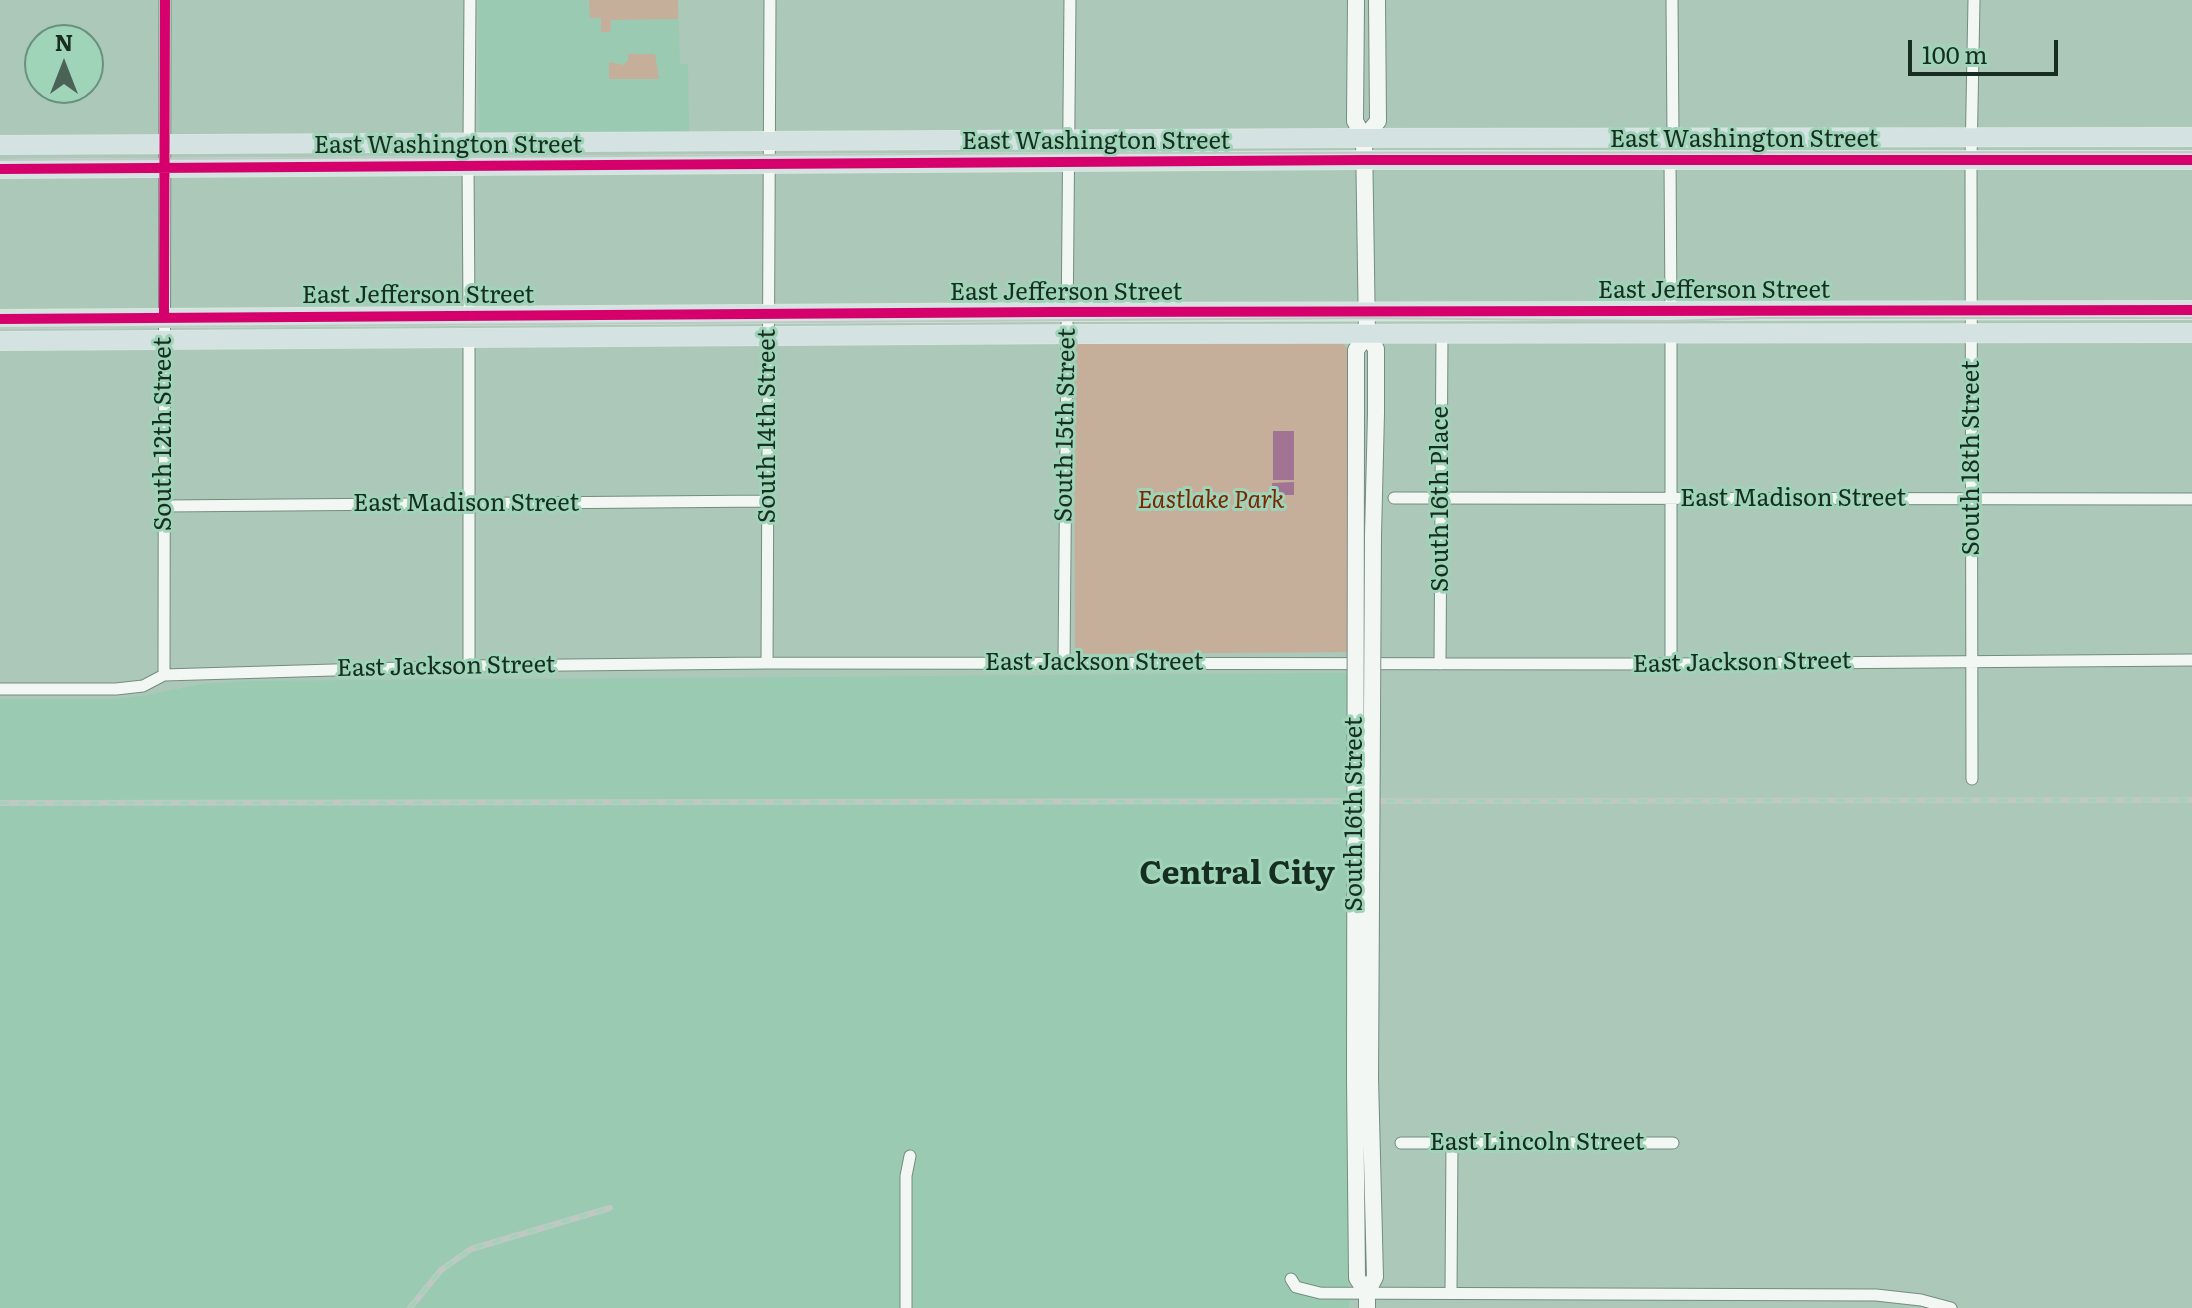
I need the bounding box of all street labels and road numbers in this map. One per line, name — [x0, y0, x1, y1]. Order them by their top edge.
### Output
street label: East Washington Street — [1610, 126, 1878, 154]
street label: East Washington Street — [962, 128, 1230, 156]
street label: East Washington Street — [314, 132, 582, 160]
street label: East Jefferson Street — [1598, 277, 1830, 305]
street label: East Jefferson Street — [950, 279, 1182, 307]
street label: East Jefferson Street — [302, 282, 534, 310]
street label: South 15th Street — [1050, 328, 1082, 522]
street label: South 14th Street — [754, 329, 782, 523]
street label: South 12th Street — [150, 337, 178, 531]
street label: South 18th Street — [1958, 360, 1986, 556]
street label: South 16th Place — [1427, 406, 1455, 592]
street label: East Madison Street — [1680, 485, 1906, 513]
street label: East Madison Street — [353, 490, 579, 518]
street label: East Jackson Street — [1632, 647, 1852, 679]
street label: East Jackson Street — [985, 649, 1203, 677]
street label: East Jackson Street — [336, 651, 556, 683]
street label: South 16th Street — [1341, 717, 1369, 911]
street label: East Lincoln Street — [1430, 1129, 1644, 1157]

